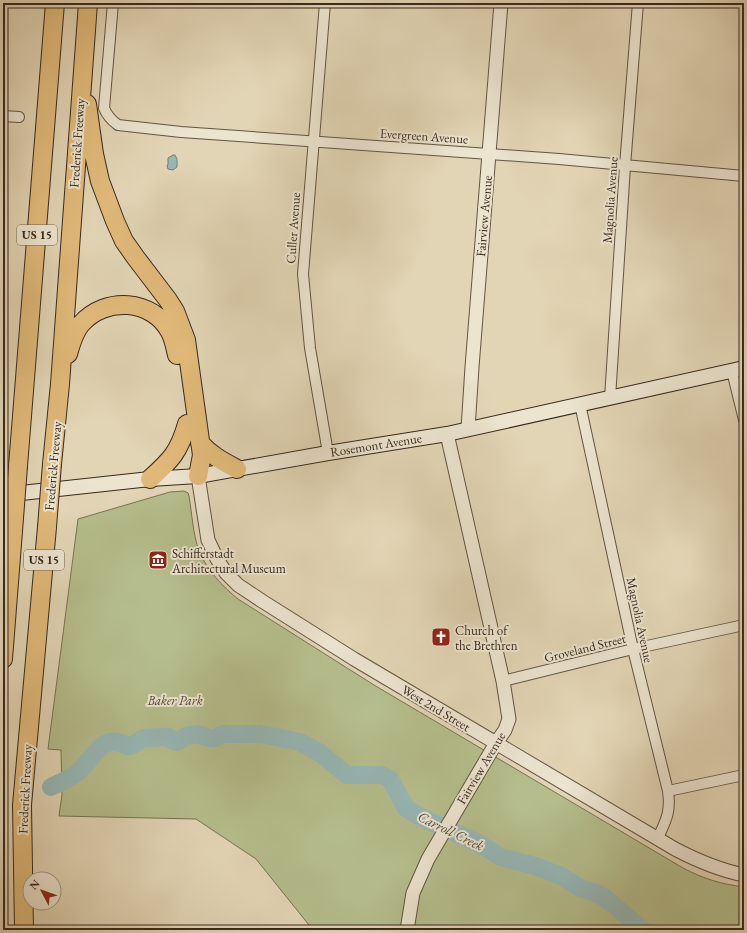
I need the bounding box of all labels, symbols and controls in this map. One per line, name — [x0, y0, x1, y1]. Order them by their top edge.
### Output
street label: Frederick Freeway — [65, 97, 89, 188]
street label: Evergreen Avenue — [379, 124, 469, 148]
street label: Magnolia Avenue — [598, 156, 622, 244]
street label: Fairview Avenue — [472, 175, 496, 257]
street label: Culler Avenue — [282, 192, 304, 264]
road number: US 15 — [17, 225, 57, 245]
street label: Frederick Freeway — [41, 420, 65, 511]
street label: Rosemont Avenue — [329, 429, 423, 461]
place label: Schifferstadt Architectural Museum — [171, 545, 286, 577]
museum icon: Schifferstadt Architectural Museum — [147, 549, 169, 571]
road number: US 15 — [24, 550, 64, 570]
street label: Magnolia Avenue — [623, 576, 657, 664]
place label: Church of the Brethren — [455, 622, 518, 654]
church icon: Church of the Brethren — [430, 626, 452, 648]
street label: Groveland Street — [542, 630, 628, 666]
street label: West 2nd Street — [398, 681, 474, 735]
park label: Baker Park — [146, 692, 203, 709]
street label: Fairview Avenue — [453, 729, 509, 807]
street label: Frederick Freeway — [14, 744, 36, 834]
water label: Carroll Creek — [415, 807, 488, 855]
north arrow — [22, 871, 62, 911]
text: N — [26, 876, 43, 892]

